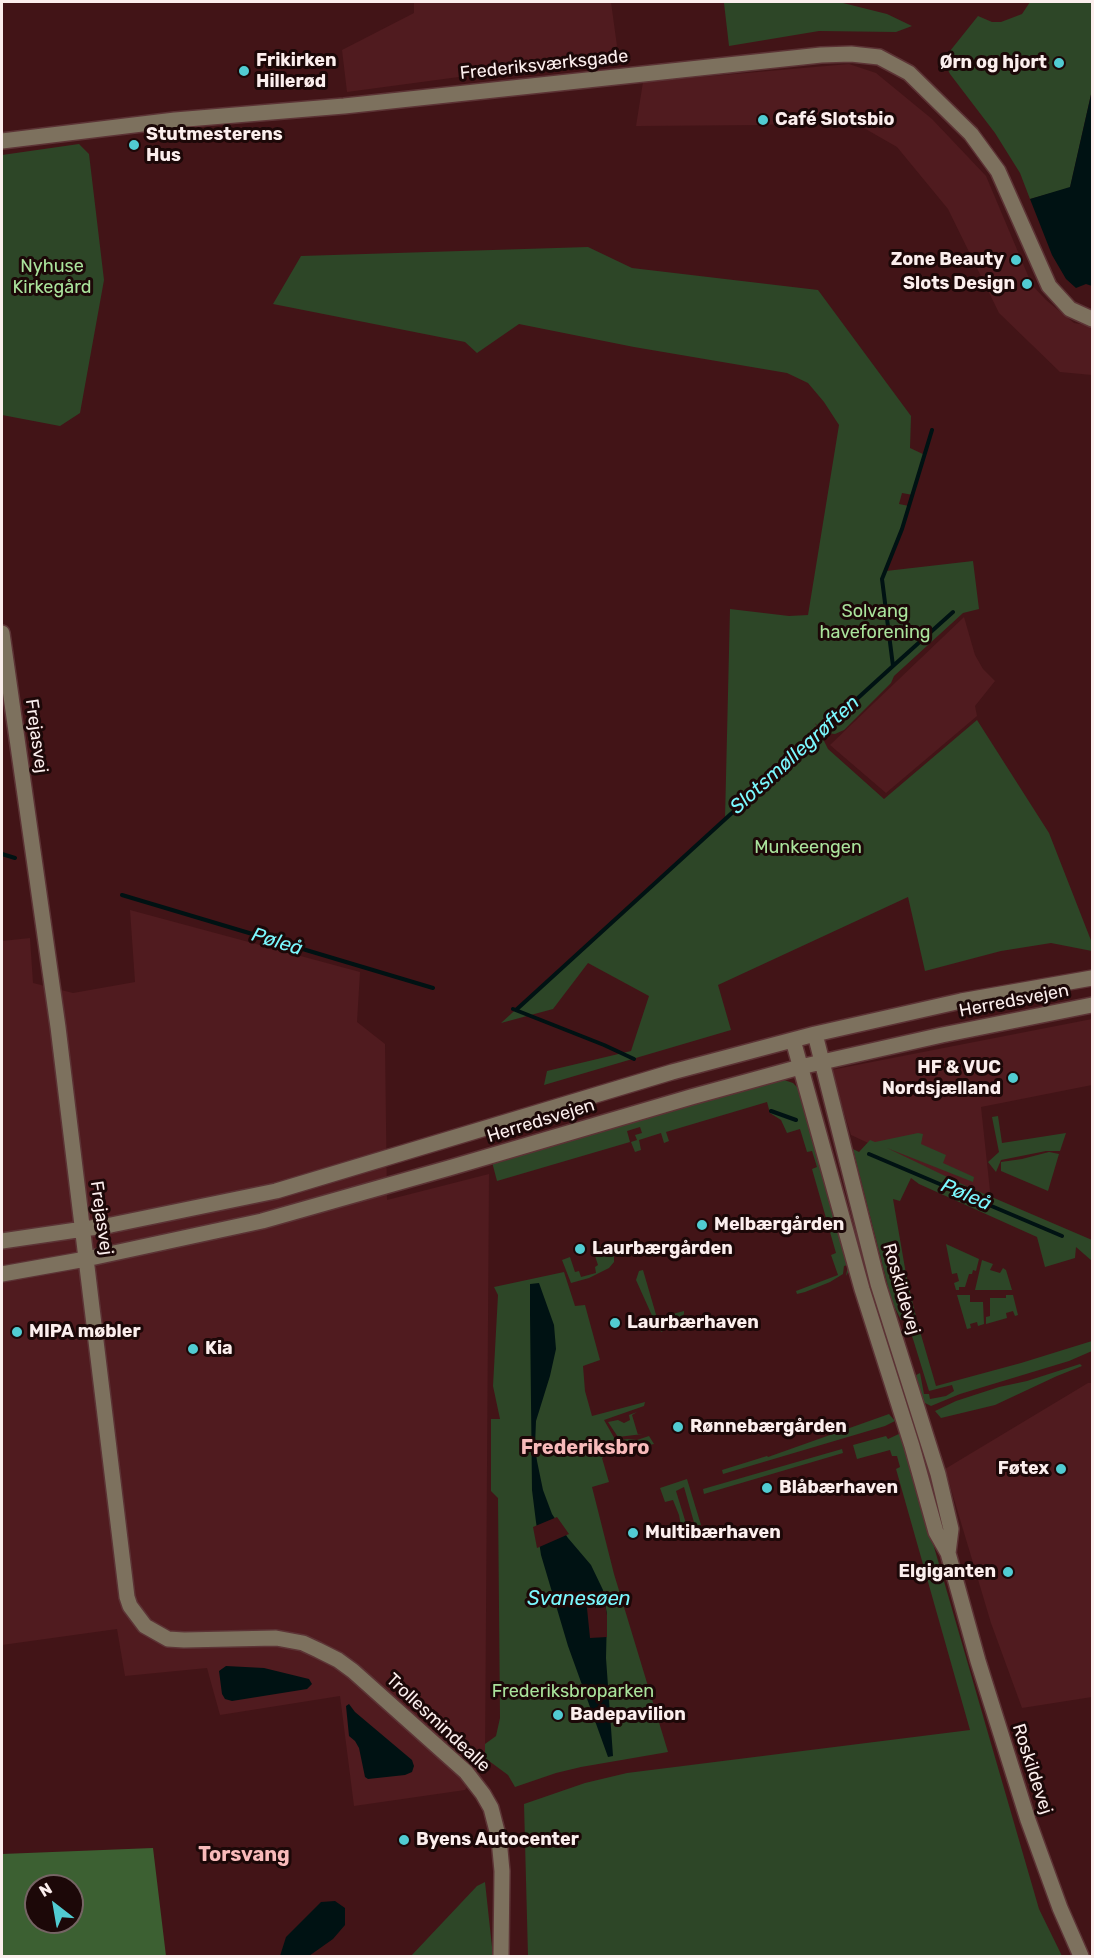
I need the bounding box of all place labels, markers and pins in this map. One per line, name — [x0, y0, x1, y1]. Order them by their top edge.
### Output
place label: Frikirken Hillerød — [256, 50, 337, 92]
place label: Ørn og hjort — [940, 52, 1047, 74]
marker: Ørn og hjort — [1052, 56, 1066, 70]
marker: Frikirken Hillerød — [237, 64, 251, 78]
place label: Café Slotsbio — [775, 109, 894, 131]
marker: Café Slotsbio — [756, 113, 770, 127]
place label: Stutmesterens Hus — [146, 124, 283, 166]
marker: Stutmesterens Hus — [127, 138, 141, 152]
place label: Zone Beauty — [891, 249, 1004, 271]
marker: Zone Beauty — [1009, 253, 1023, 267]
place label: Slots Design — [903, 273, 1015, 295]
marker: Slots Design — [1020, 277, 1034, 291]
place label: HF & VUC Nordsjælland — [882, 1057, 1001, 1100]
marker: HF & VUC Nordsjælland — [1006, 1071, 1020, 1085]
place label: Melbærgården — [714, 1214, 844, 1236]
marker: Melbærgården — [695, 1218, 709, 1232]
place label: Laurbærgården — [592, 1238, 733, 1260]
marker: Laurbærgården — [573, 1242, 587, 1256]
place label: Laurbærhaven — [627, 1312, 759, 1334]
marker: Laurbærhaven — [608, 1316, 622, 1330]
place label: MIPA møbler — [29, 1321, 141, 1343]
marker: MIPA møbler — [10, 1325, 24, 1339]
place label: Kia — [205, 1338, 233, 1360]
marker: Kia — [186, 1342, 200, 1356]
place label: Rønnebærgården — [690, 1416, 847, 1438]
marker: Rønnebærgården — [671, 1420, 685, 1434]
place label: Føtex — [998, 1458, 1049, 1480]
marker: Føtex — [1054, 1462, 1068, 1476]
place label: Blåbærhaven — [779, 1477, 898, 1499]
marker: Blåbærhaven — [760, 1481, 774, 1495]
place label: Multibærhaven — [645, 1522, 781, 1544]
marker: Multibærhaven — [626, 1526, 640, 1540]
place label: Elgiganten — [899, 1561, 996, 1583]
marker: Elgiganten — [1001, 1565, 1015, 1579]
place label: Badepavilion — [570, 1704, 686, 1726]
marker: Badepavilion — [551, 1708, 565, 1722]
place label: Byens Autocenter — [416, 1829, 579, 1851]
marker: Byens Autocenter — [397, 1833, 411, 1847]

